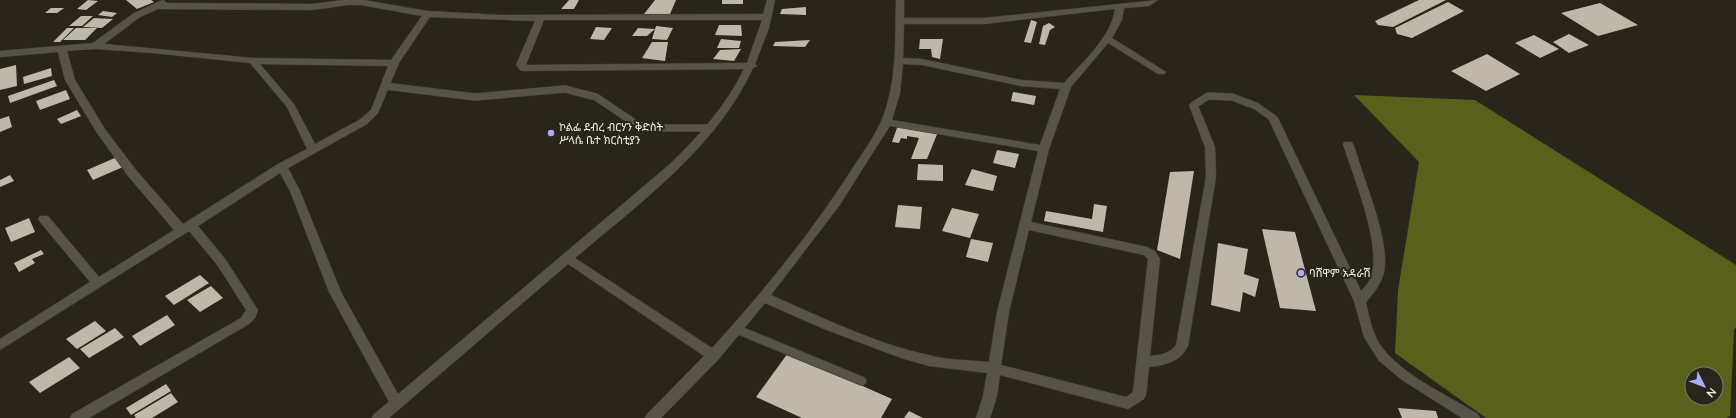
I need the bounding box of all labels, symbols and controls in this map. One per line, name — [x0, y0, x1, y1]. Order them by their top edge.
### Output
place label: ኮልፌ ደብረ ብርሃን ቅድስት ሥላሴ ቤተ ክርስቲያን — [559, 120, 664, 148]
marker: ኮልፌ ደብረ ብርሃን ቅድስት ሥላሴ ቤተ ክርስቲያን — [546, 128, 556, 138]
place label: ባሸዋም አዳራሽ — [1309, 266, 1371, 281]
marker: ባሸዋም አዳራሽ — [1296, 268, 1306, 278]
north arrow — [1684, 366, 1724, 406]
text: N — [1703, 384, 1719, 400]

